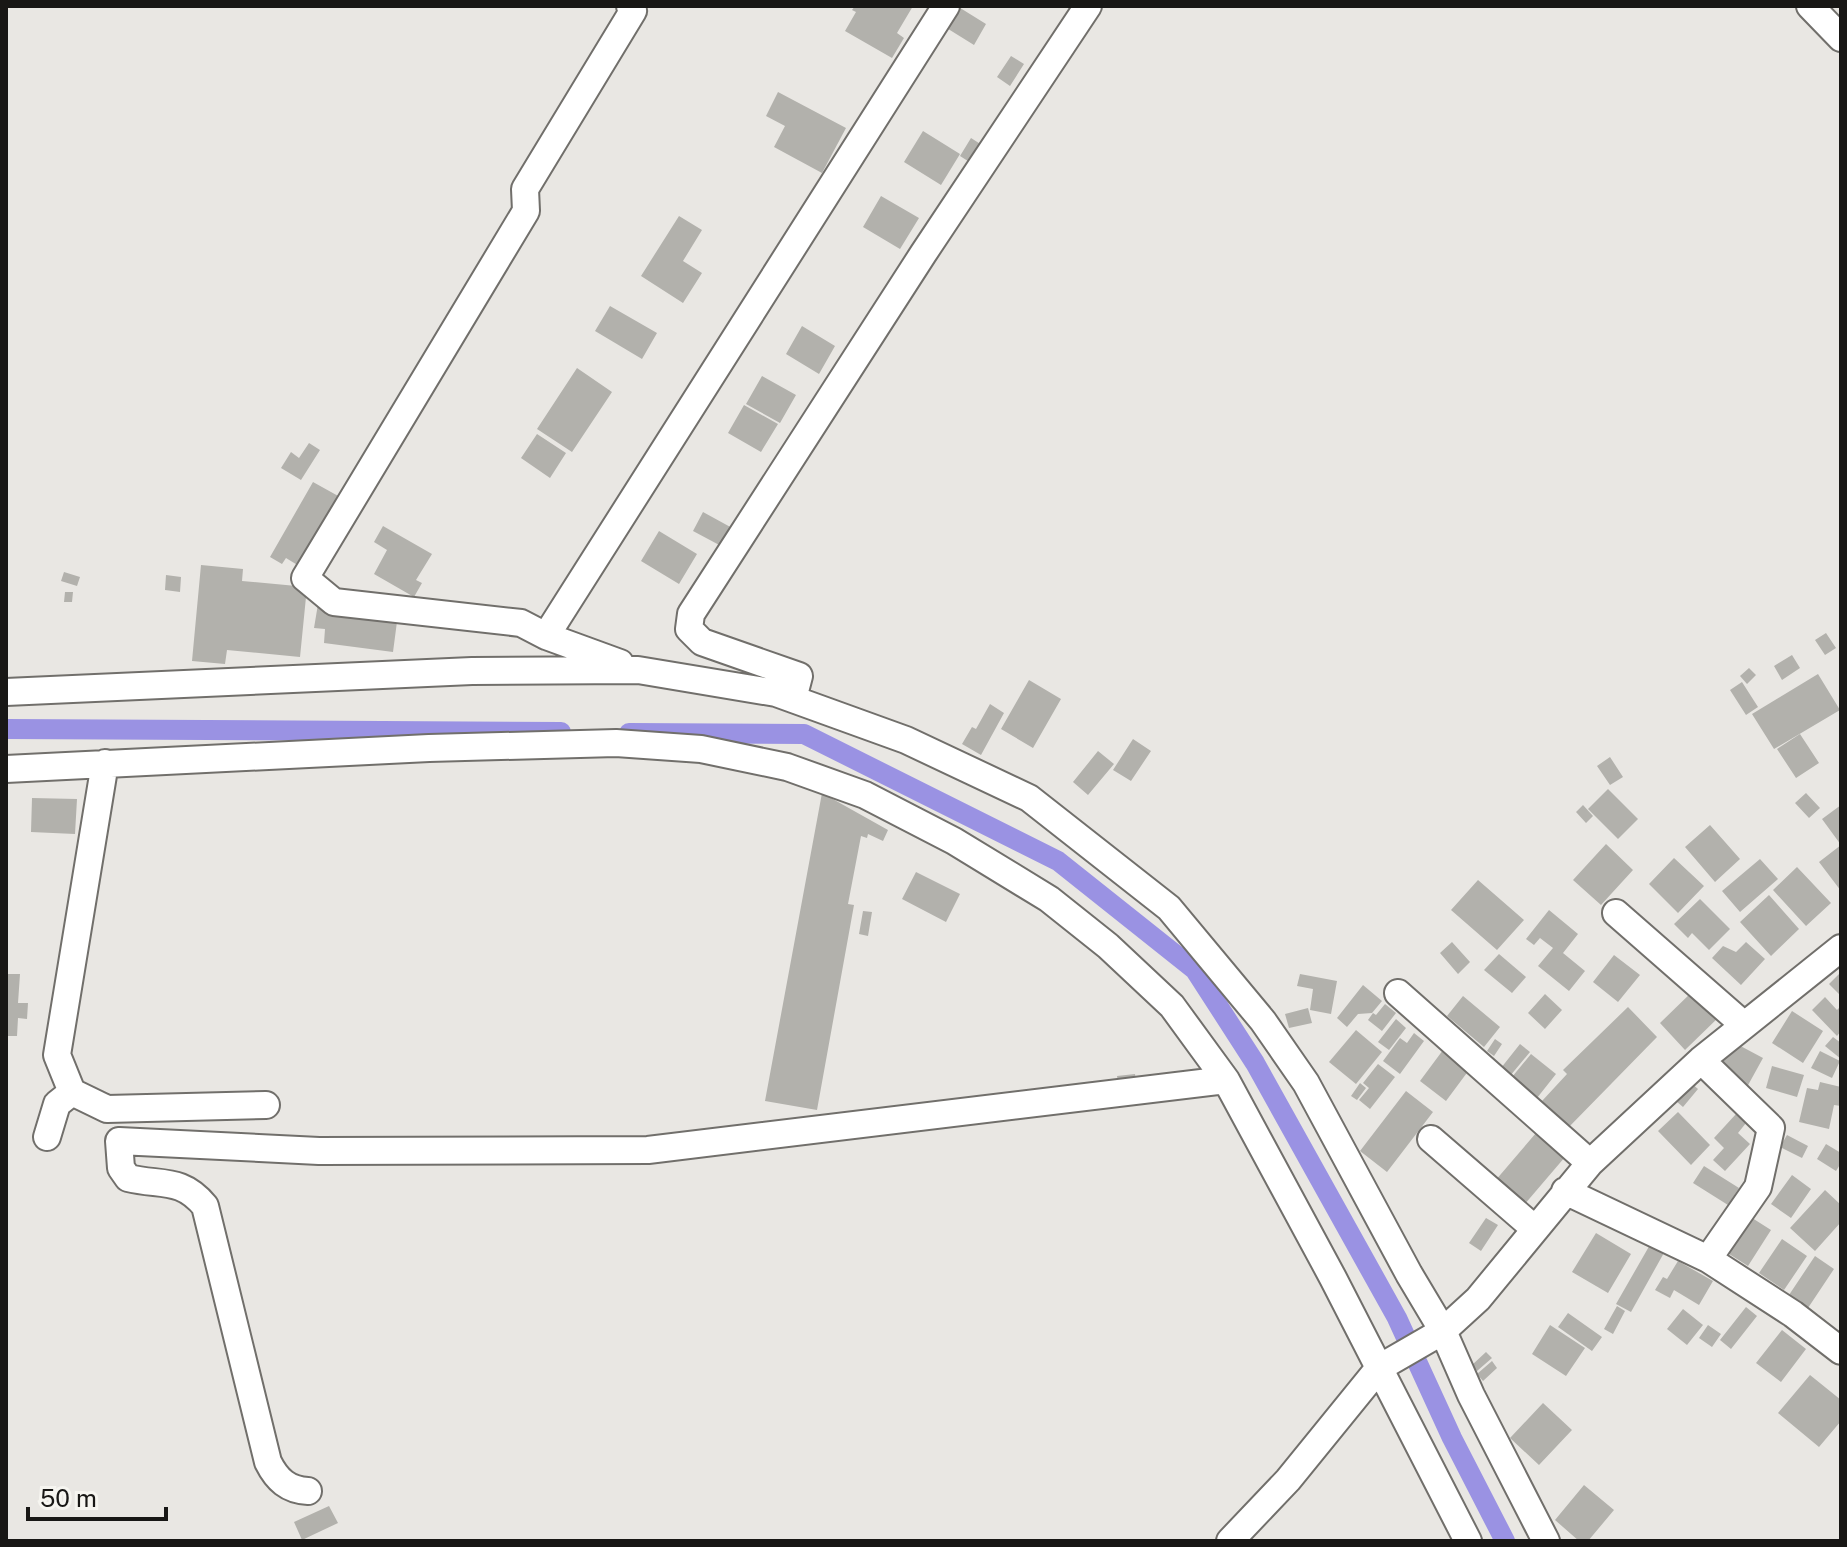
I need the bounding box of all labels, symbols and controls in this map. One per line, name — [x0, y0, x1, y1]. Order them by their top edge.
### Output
scale bar — [28, 1471, 166, 1521]
text: 50 m — [40, 1484, 97, 1512]

